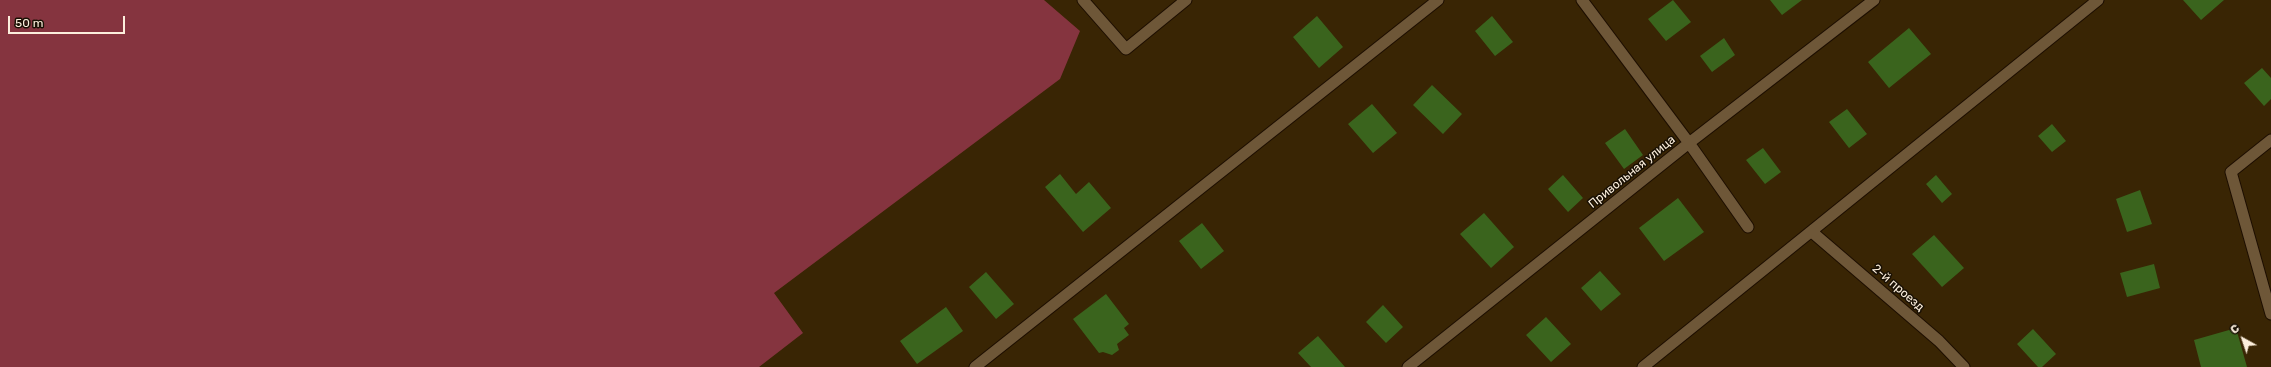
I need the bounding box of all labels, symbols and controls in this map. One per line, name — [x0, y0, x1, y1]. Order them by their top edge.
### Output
scale bar — [10, 8, 127, 34]
text: 50 m — [15, 16, 43, 30]
street label: Привольная улица — [1586, 133, 1678, 211]
street label: 2-й проезд — [1869, 262, 1927, 314]
north arrow — [2223, 319, 2263, 359]
text: С — [2228, 322, 2242, 337]

